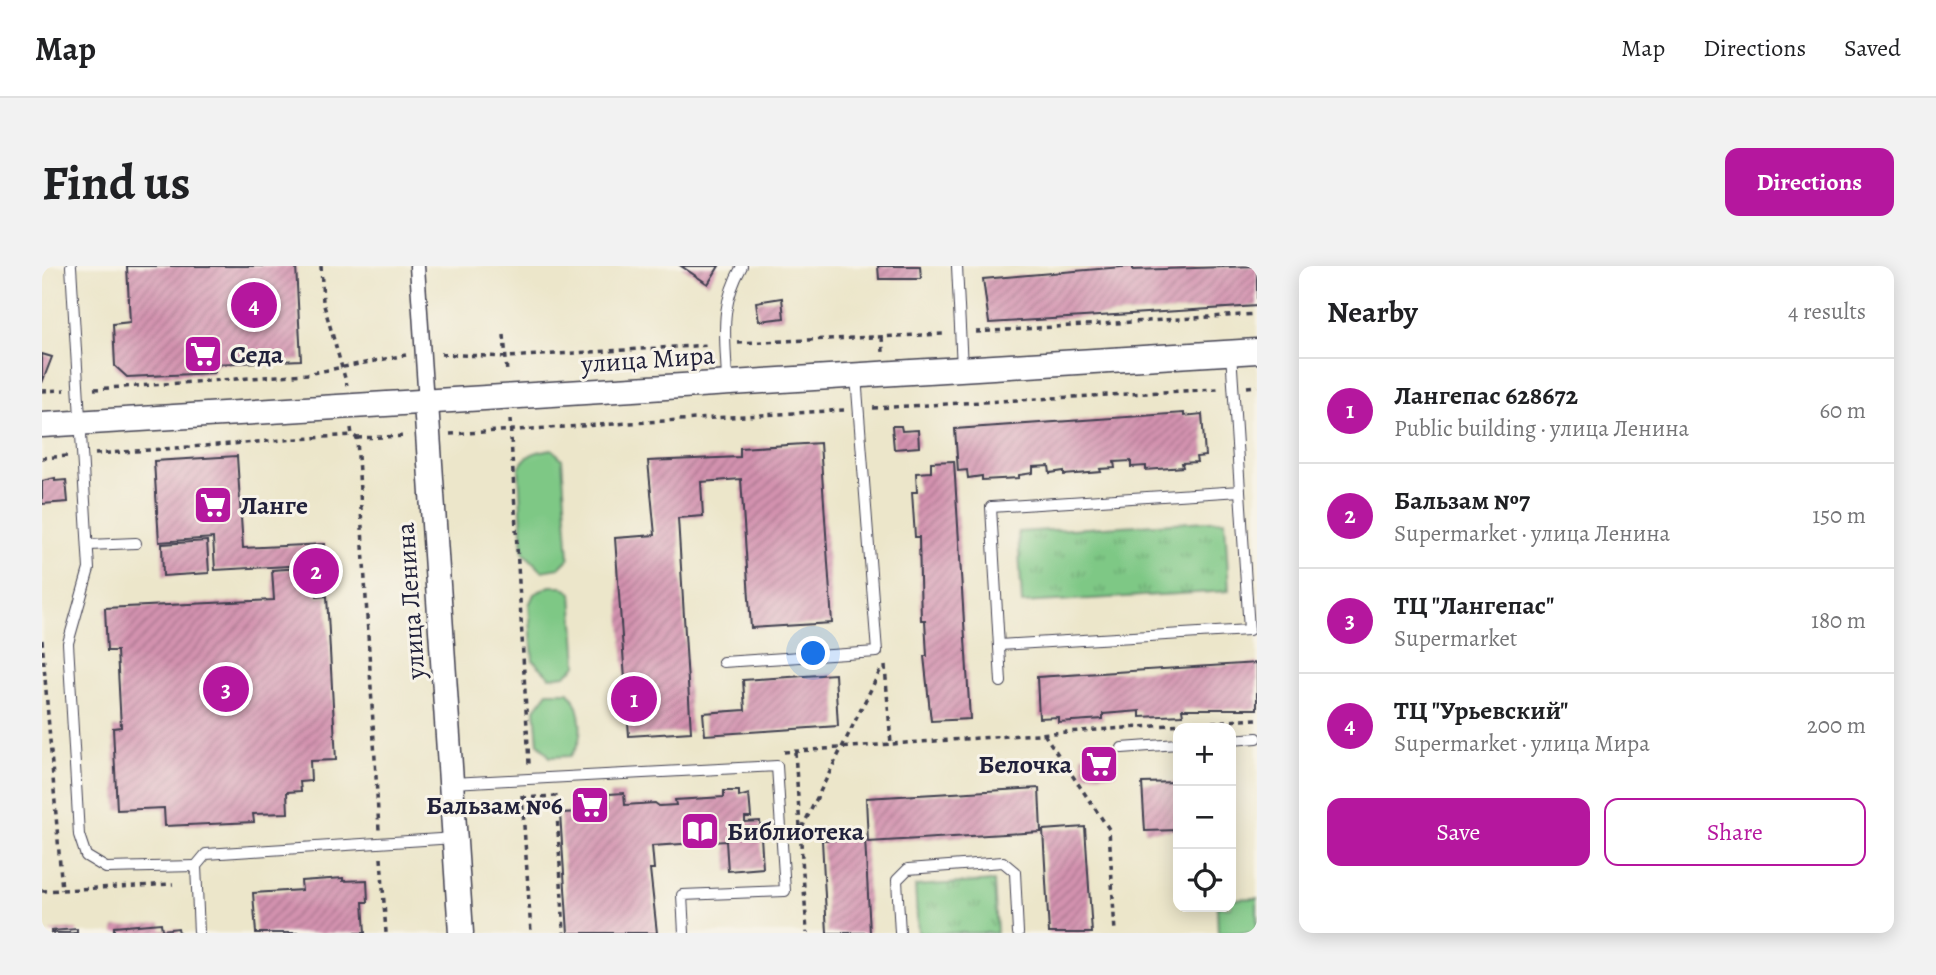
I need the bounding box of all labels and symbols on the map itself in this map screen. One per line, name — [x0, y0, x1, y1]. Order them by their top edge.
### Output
pin: 4 — [231, 279, 277, 331]
supermarket icon: Седа — [182, 333, 224, 375]
place label: Седа — [230, 337, 284, 372]
street label: улица Мира — [579, 337, 716, 382]
supermarket icon: Ланге — [192, 484, 234, 526]
place label: Ланге — [240, 488, 308, 523]
street label: улица Ленина — [388, 521, 434, 682]
pin: 2 — [293, 545, 339, 597]
your location — [796, 636, 830, 670]
pin: 3 — [203, 663, 249, 715]
pin: 1 — [611, 673, 657, 725]
supermarket icon: Белочка — [1078, 743, 1120, 785]
place label: Белочка — [978, 747, 1073, 782]
supermarket icon: Бальзам №6 — [569, 784, 611, 826]
place label: Бальзам №6 — [426, 788, 563, 823]
library icon: Библиотека — [679, 810, 721, 852]
place label: Библиотека — [727, 814, 865, 849]

